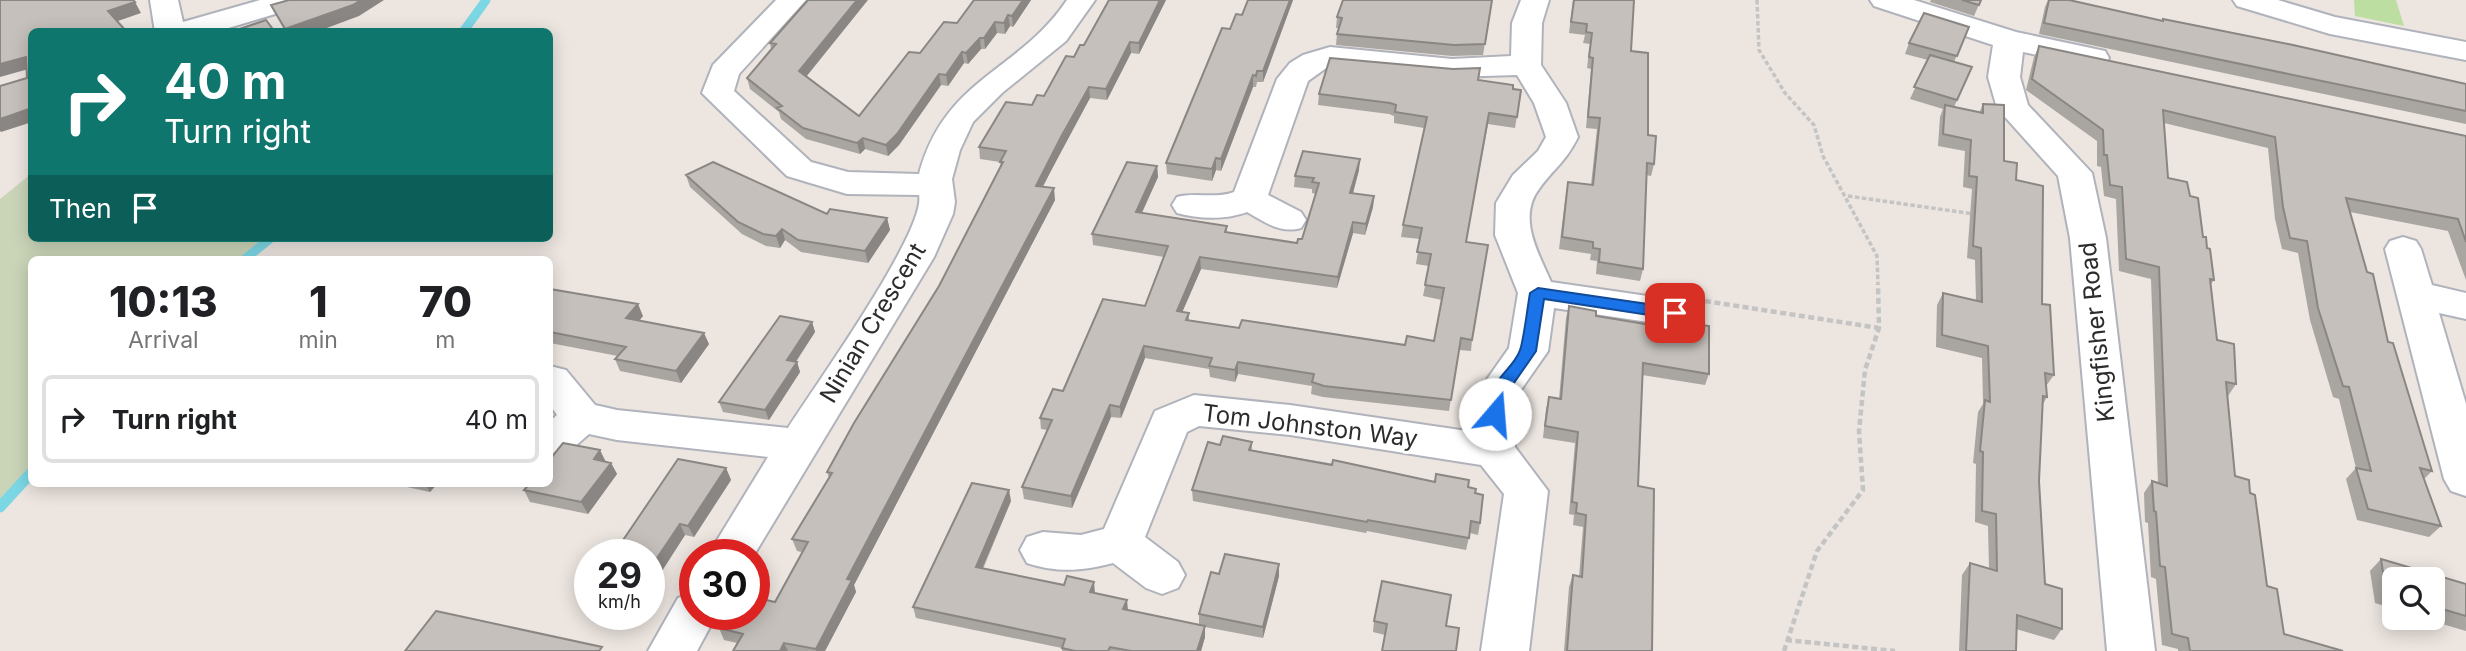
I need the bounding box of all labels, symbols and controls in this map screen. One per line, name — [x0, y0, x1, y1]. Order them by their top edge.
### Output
text: 40 m — [164, 52, 287, 111]
icon: right — [49, 56, 140, 147]
text: Turn right — [164, 112, 311, 151]
icon: arrive — [126, 189, 164, 227]
text: Then — [49, 193, 112, 224]
street label: Ninian Crescent — [814, 238, 932, 408]
street label: Kingfisher Road — [2073, 241, 2120, 423]
text: 10:13 — [109, 276, 218, 327]
text: 1 — [309, 276, 327, 327]
text: 70 — [419, 276, 472, 327]
pin — [1645, 283, 1705, 343]
icon: arrive — [1656, 294, 1694, 332]
text: Arrival — [128, 326, 199, 354]
text: min — [299, 326, 338, 354]
text: m — [435, 326, 455, 354]
position arrow — [1458, 377, 1532, 451]
street label: Tom Johnston Way — [1201, 398, 1419, 453]
icon: right — [53, 400, 91, 438]
text: Turn right — [112, 404, 237, 435]
text: 40 m — [465, 404, 528, 435]
speed limit sign: 30 — [679, 539, 770, 630]
text: 29 — [597, 554, 642, 596]
map controls — [2382, 567, 2445, 630]
button: search — [2382, 567, 2445, 630]
text: km/h — [598, 591, 641, 612]

